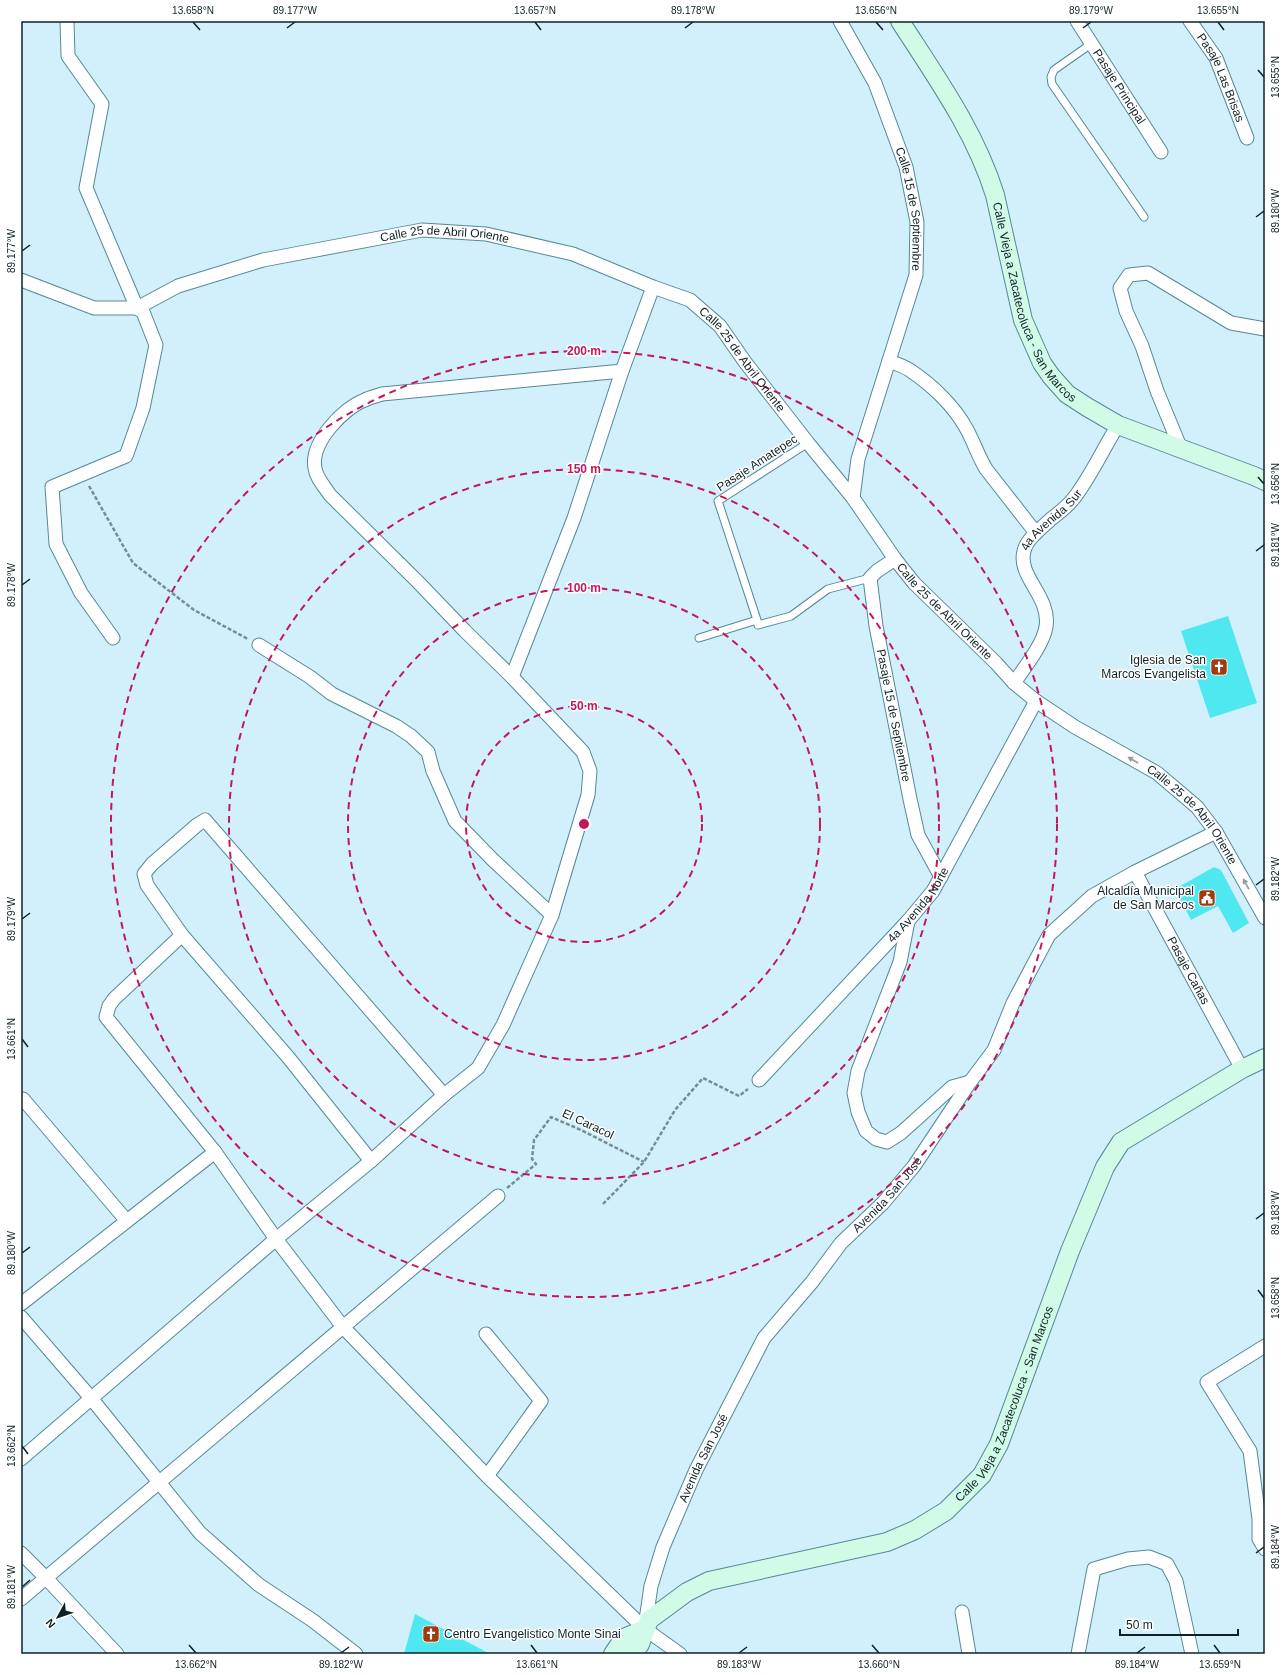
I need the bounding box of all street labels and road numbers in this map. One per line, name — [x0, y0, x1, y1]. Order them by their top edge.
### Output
street label: Pasaje Las Brisas — [1194, 31, 1247, 124]
street label: Pasaje Principal — [1090, 47, 1148, 127]
street label: Calle 15 de Septiembre — [892, 145, 924, 271]
street label: Calle Vieja a Zacatecoluca - San Marcos — [990, 201, 1079, 405]
street label: Calle 25 de Abril Oriente — [379, 223, 511, 246]
street label: Calle 25 de Abril Oriente — [696, 304, 788, 415]
street label: Pasaje Amatepec — [714, 432, 800, 494]
street label: 4a Avenida Sur — [1018, 487, 1085, 553]
street label: Calle 25 de Abril Oriente — [894, 560, 995, 663]
street label: Pasaje 15 de Septiembre — [874, 648, 914, 783]
street label: Calle 25 de Abril Oriente — [1145, 762, 1240, 867]
street label: 4a Avenida Norte — [884, 864, 952, 945]
street label: Pasaje Cañas — [1164, 934, 1212, 1007]
street label: El Caracol — [560, 1106, 616, 1142]
street label: Avenida San José — [850, 1154, 925, 1235]
street label: Calle Vieja a Zacatecoluca - San Marcos — [952, 1304, 1056, 1505]
street label: Avenida San José — [676, 1411, 731, 1504]

